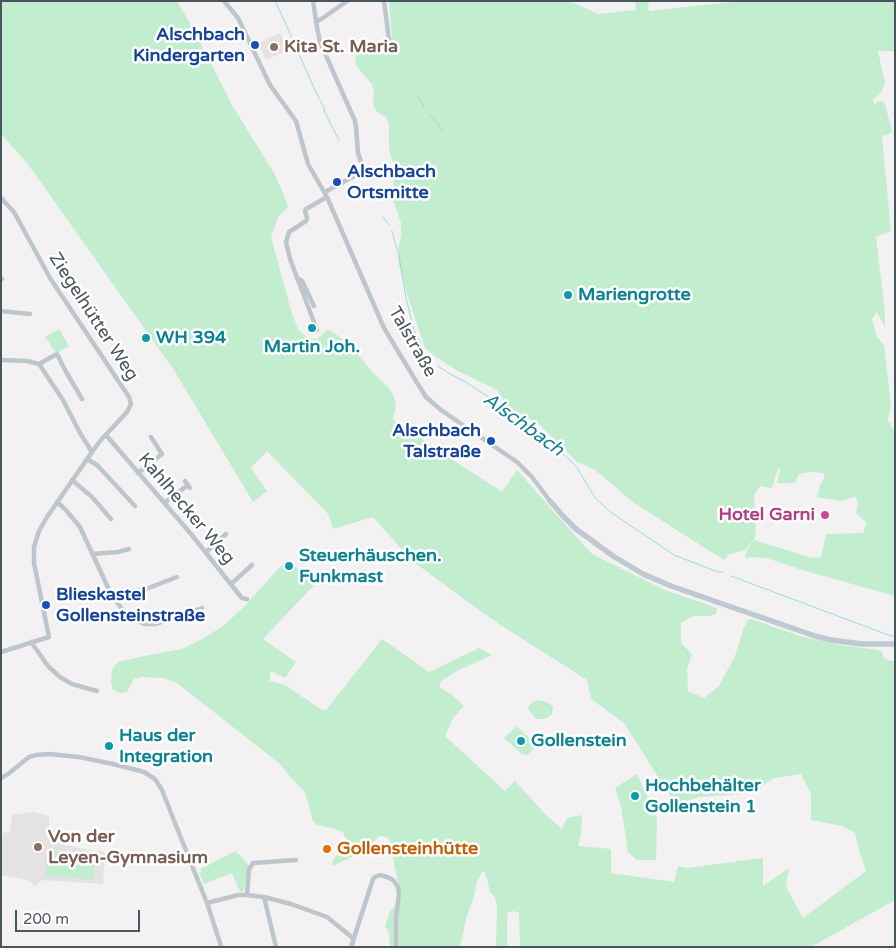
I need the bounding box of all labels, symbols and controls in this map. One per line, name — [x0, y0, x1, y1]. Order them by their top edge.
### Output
place label: Alschbach Kindergarten — [133, 24, 245, 66]
place label: Kita St. Maria — [284, 36, 398, 58]
marker: Alschbach Kindergarten — [249, 39, 261, 51]
marker: Kita St. Maria — [268, 41, 280, 53]
place label: Alschbach Ortsmitte — [347, 161, 436, 203]
marker: Alschbach Ortsmitte — [331, 176, 343, 188]
street label: Ziegelhütter Weg — [44, 249, 142, 385]
place label: Mariengrotte — [578, 284, 691, 306]
marker: Mariengrotte — [562, 289, 574, 301]
street label: Talstraße — [383, 303, 441, 381]
marker: Martin Joh. — [306, 322, 318, 334]
place label: WH 394 — [156, 327, 226, 349]
marker: WH 394 — [140, 332, 152, 344]
place label: Martin Joh. — [264, 336, 360, 358]
water label: Alschbach — [478, 388, 568, 462]
place label: Alschbach Talstraße — [392, 420, 481, 462]
marker: Alschbach Talstraße — [485, 435, 497, 447]
street label: Kahlhecker Weg — [133, 449, 239, 569]
place label: Hotel Garni — [719, 504, 815, 526]
marker: Hotel Garni — [819, 509, 831, 521]
place label: Steuerhäuschen. Funkmast — [299, 545, 442, 588]
marker: Steuerhäuschen. Funkmast — [283, 560, 295, 572]
place label: Blieskastel Gollensteinstraße — [56, 584, 205, 626]
marker: Blieskastel Gollensteinstraße — [40, 599, 52, 611]
place label: Haus der Integration — [119, 725, 213, 768]
place label: Gollenstein — [531, 730, 627, 752]
marker: Gollenstein — [515, 735, 527, 747]
marker: Haus der Integration — [103, 740, 115, 752]
place label: Hochbehälter Gollenstein 1 — [645, 775, 761, 818]
marker: Hochbehälter Gollenstein 1 — [629, 790, 641, 802]
place label: Von der Leyen-Gymnasium — [48, 826, 208, 869]
place label: Gollensteinhütte — [337, 838, 478, 860]
marker: Von der Leyen-Gymnasium — [32, 841, 44, 853]
marker: Gollensteinhütte — [321, 843, 333, 855]
scale bar — [18, 900, 142, 932]
text: 200 m — [23, 910, 69, 928]

